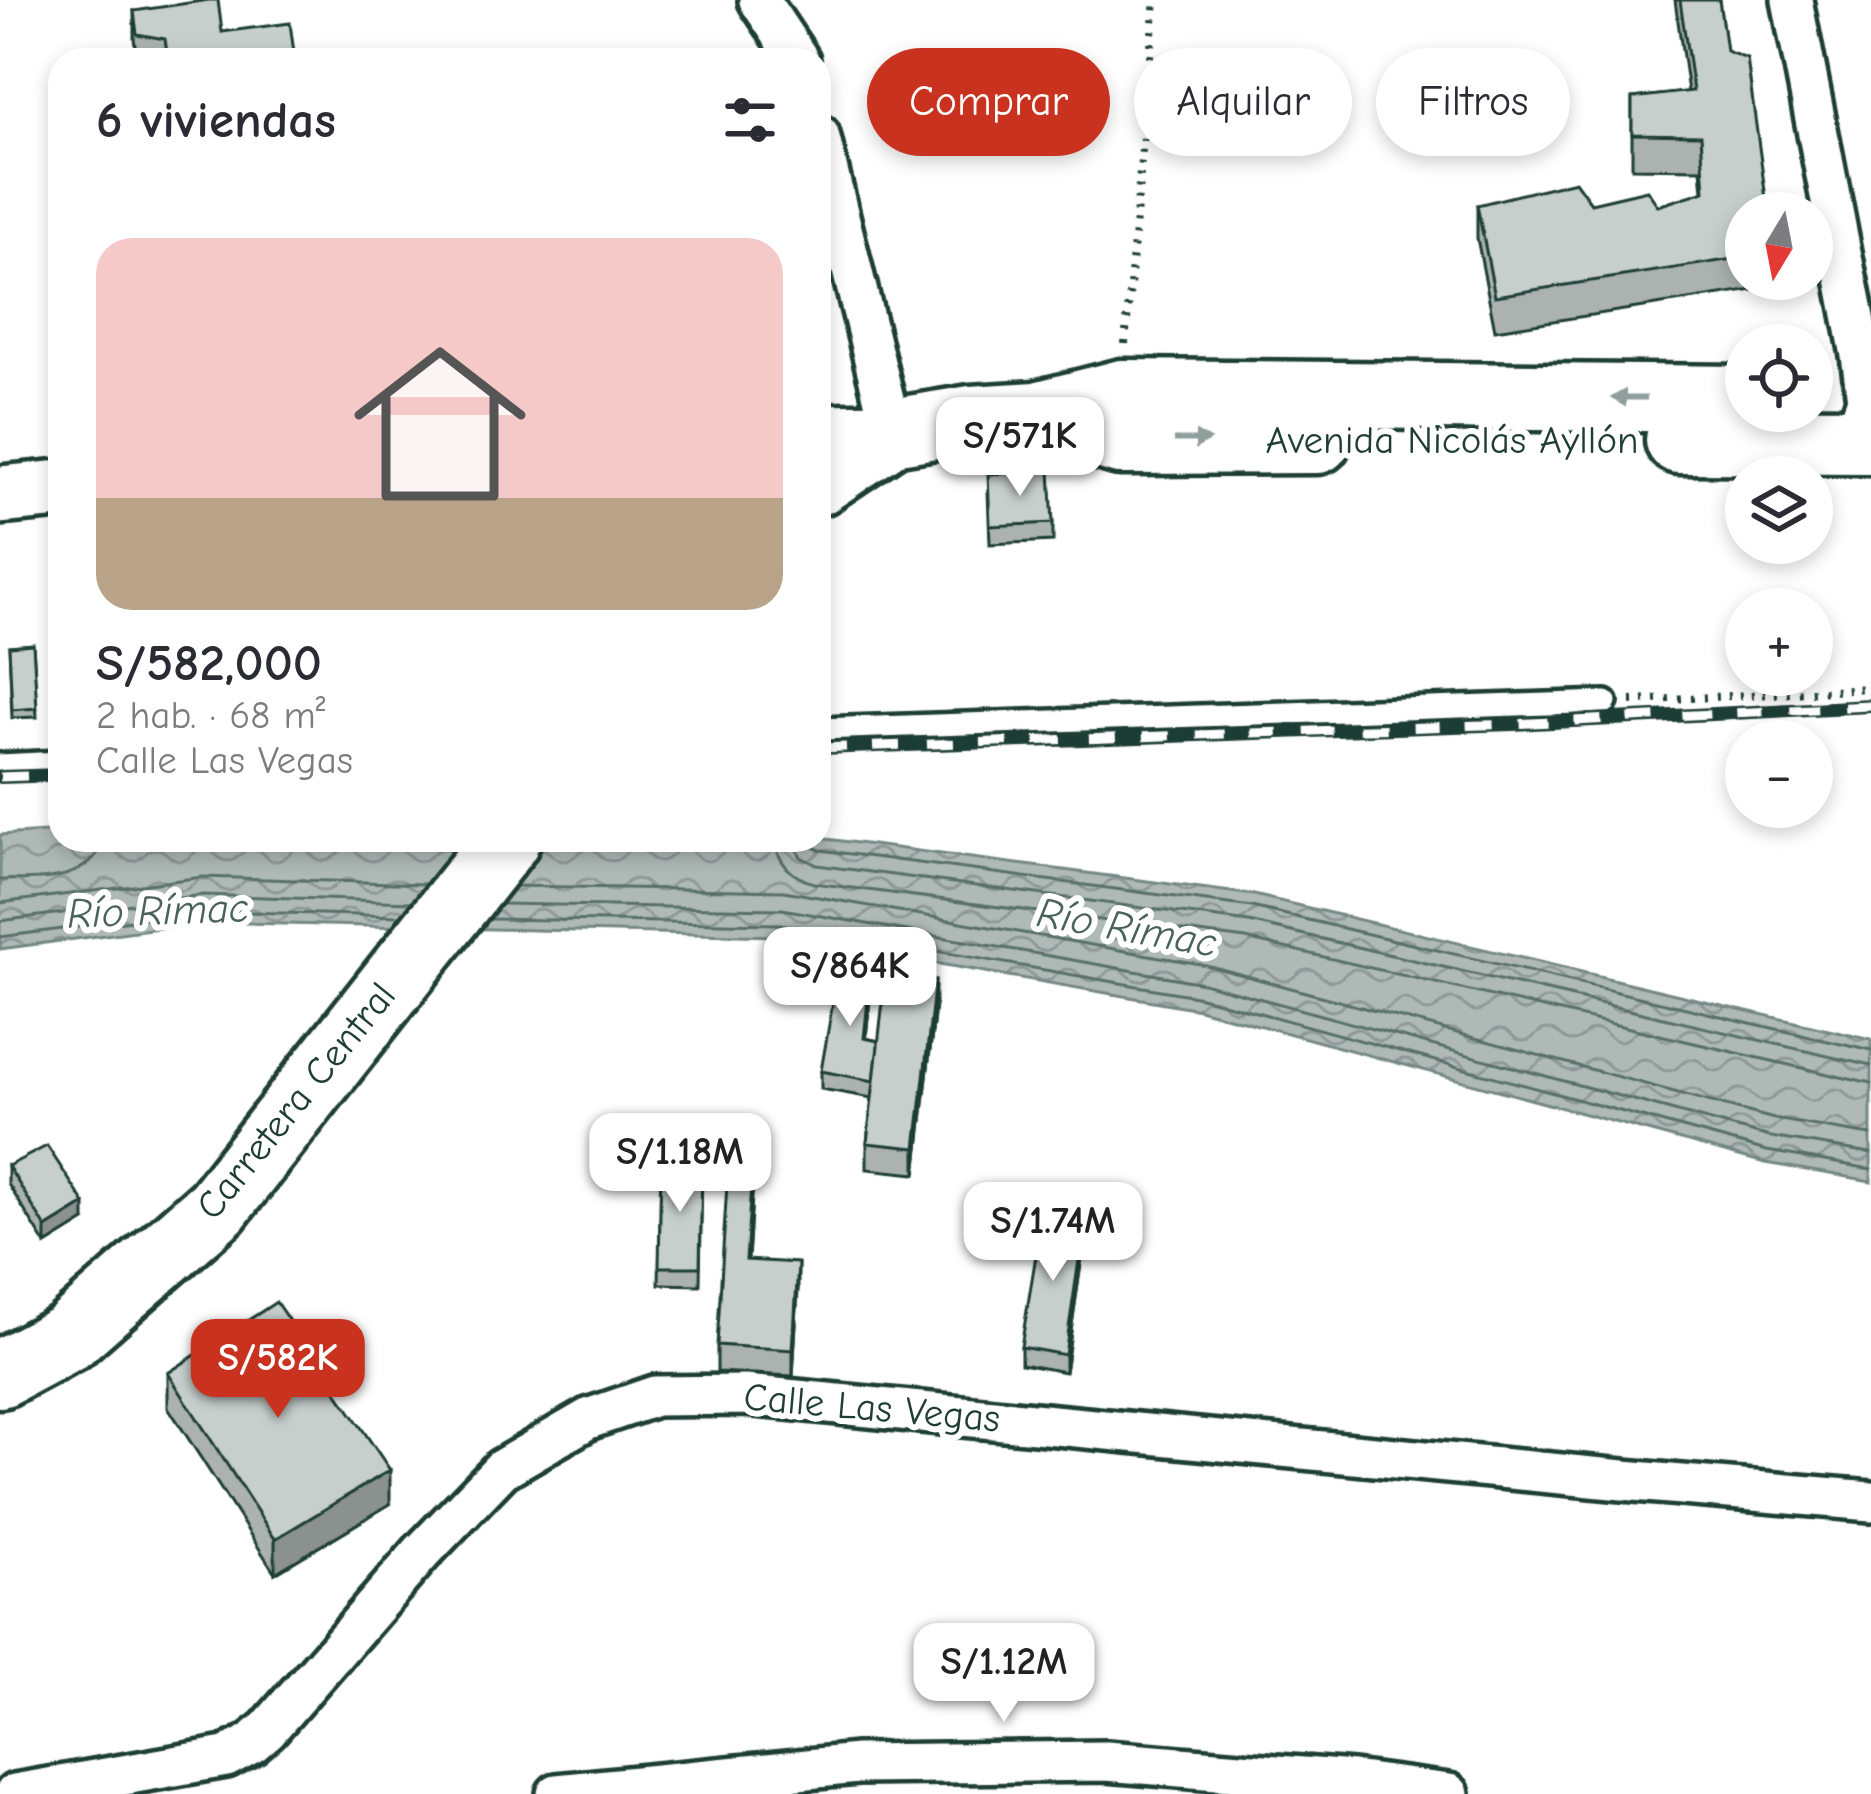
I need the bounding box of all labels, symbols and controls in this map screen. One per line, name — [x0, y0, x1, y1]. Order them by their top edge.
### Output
chip: Comprar — [867, 48, 1110, 156]
chip: Alquilar — [1134, 48, 1352, 156]
chip: Filtros — [1376, 48, 1570, 156]
icon: filters — [717, 87, 783, 153]
text: 6 viviendas — [96, 91, 336, 150]
north arrow — [1725, 192, 1833, 300]
map controls — [1725, 192, 1833, 828]
icon: home — [332, 316, 548, 532]
button: locate — [1725, 324, 1833, 432]
one-way arrow — [1609, 388, 1647, 408]
pin: S/571K — [922, 397, 1118, 499]
text: S/571K — [963, 413, 1077, 458]
street label: Avenida Nicolás Ayllón — [1265, 418, 1639, 463]
one-way arrow — [1174, 430, 1212, 450]
button: layers — [1725, 456, 1833, 564]
button: + — [1725, 588, 1833, 696]
text: S/582,000 — [96, 634, 322, 693]
text: 2 hab. · 68 m² — [96, 693, 325, 738]
button: − — [1725, 720, 1833, 828]
text: Calle Las Vegas — [96, 738, 353, 783]
water label: Río Rímac — [66, 883, 250, 939]
water label: Río Rímac — [1033, 888, 1221, 968]
pin: S/864K — [752, 927, 948, 1029]
text: S/864K — [791, 943, 910, 988]
street label: Carretera Central — [187, 974, 405, 1228]
pin: S/1.18M — [569, 1113, 791, 1215]
text: S/1.18M — [616, 1129, 744, 1174]
pin: S/1.74M — [942, 1182, 1164, 1284]
text: S/1.74M — [991, 1198, 1115, 1243]
pin: S/582K — [180, 1319, 376, 1421]
text: S/582K — [218, 1335, 338, 1380]
street label: Calle Las Vegas — [742, 1374, 1002, 1442]
pin: S/1.12M — [893, 1623, 1115, 1725]
text: S/1.12M — [941, 1639, 1067, 1684]

